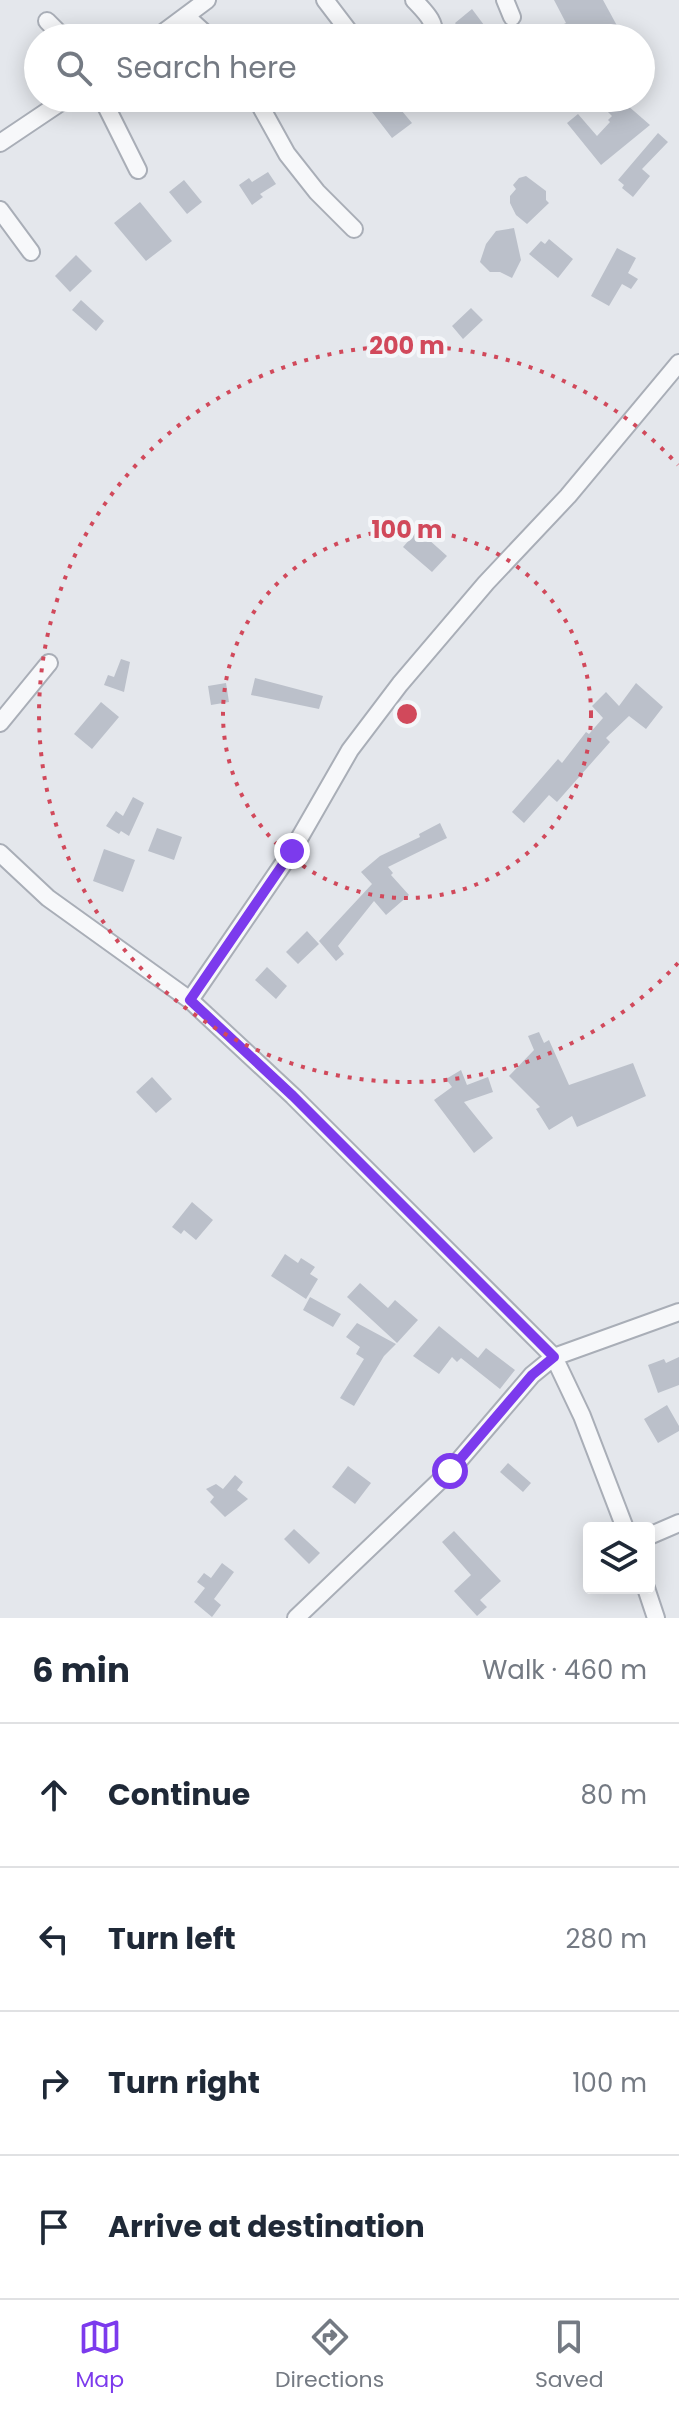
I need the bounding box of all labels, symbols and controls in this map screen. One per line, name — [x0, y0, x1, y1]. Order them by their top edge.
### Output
search box — [24, 24, 655, 112]
icon: search — [52, 46, 96, 90]
text: Search here — [116, 46, 297, 89]
text: 200 m — [369, 329, 445, 362]
text: 100 m — [372, 513, 442, 546]
centre of rings — [393, 700, 421, 728]
route end — [274, 833, 310, 869]
route start — [432, 1453, 468, 1489]
map controls — [583, 1522, 655, 1594]
button: layers — [583, 1522, 655, 1594]
text: 6 min — [32, 1646, 130, 1694]
text: Walk · 460 m — [482, 1652, 647, 1688]
icon: ahead — [32, 1773, 76, 1817]
text: Continue — [108, 1773, 250, 1816]
text: 80 m — [581, 1777, 647, 1813]
icon: left — [32, 1917, 76, 1961]
text: Turn left — [108, 1917, 236, 1960]
text: 280 m — [566, 1921, 647, 1957]
icon: right — [32, 2061, 76, 2105]
text: Turn right — [108, 2061, 260, 2104]
text: 100 m — [572, 2065, 647, 2101]
icon: arrive — [32, 2205, 76, 2249]
text: Arrive at destination — [108, 2205, 425, 2248]
tab: Map — [75, 2315, 124, 2396]
tab: Directions — [275, 2315, 384, 2396]
tab: Saved — [535, 2315, 604, 2396]

